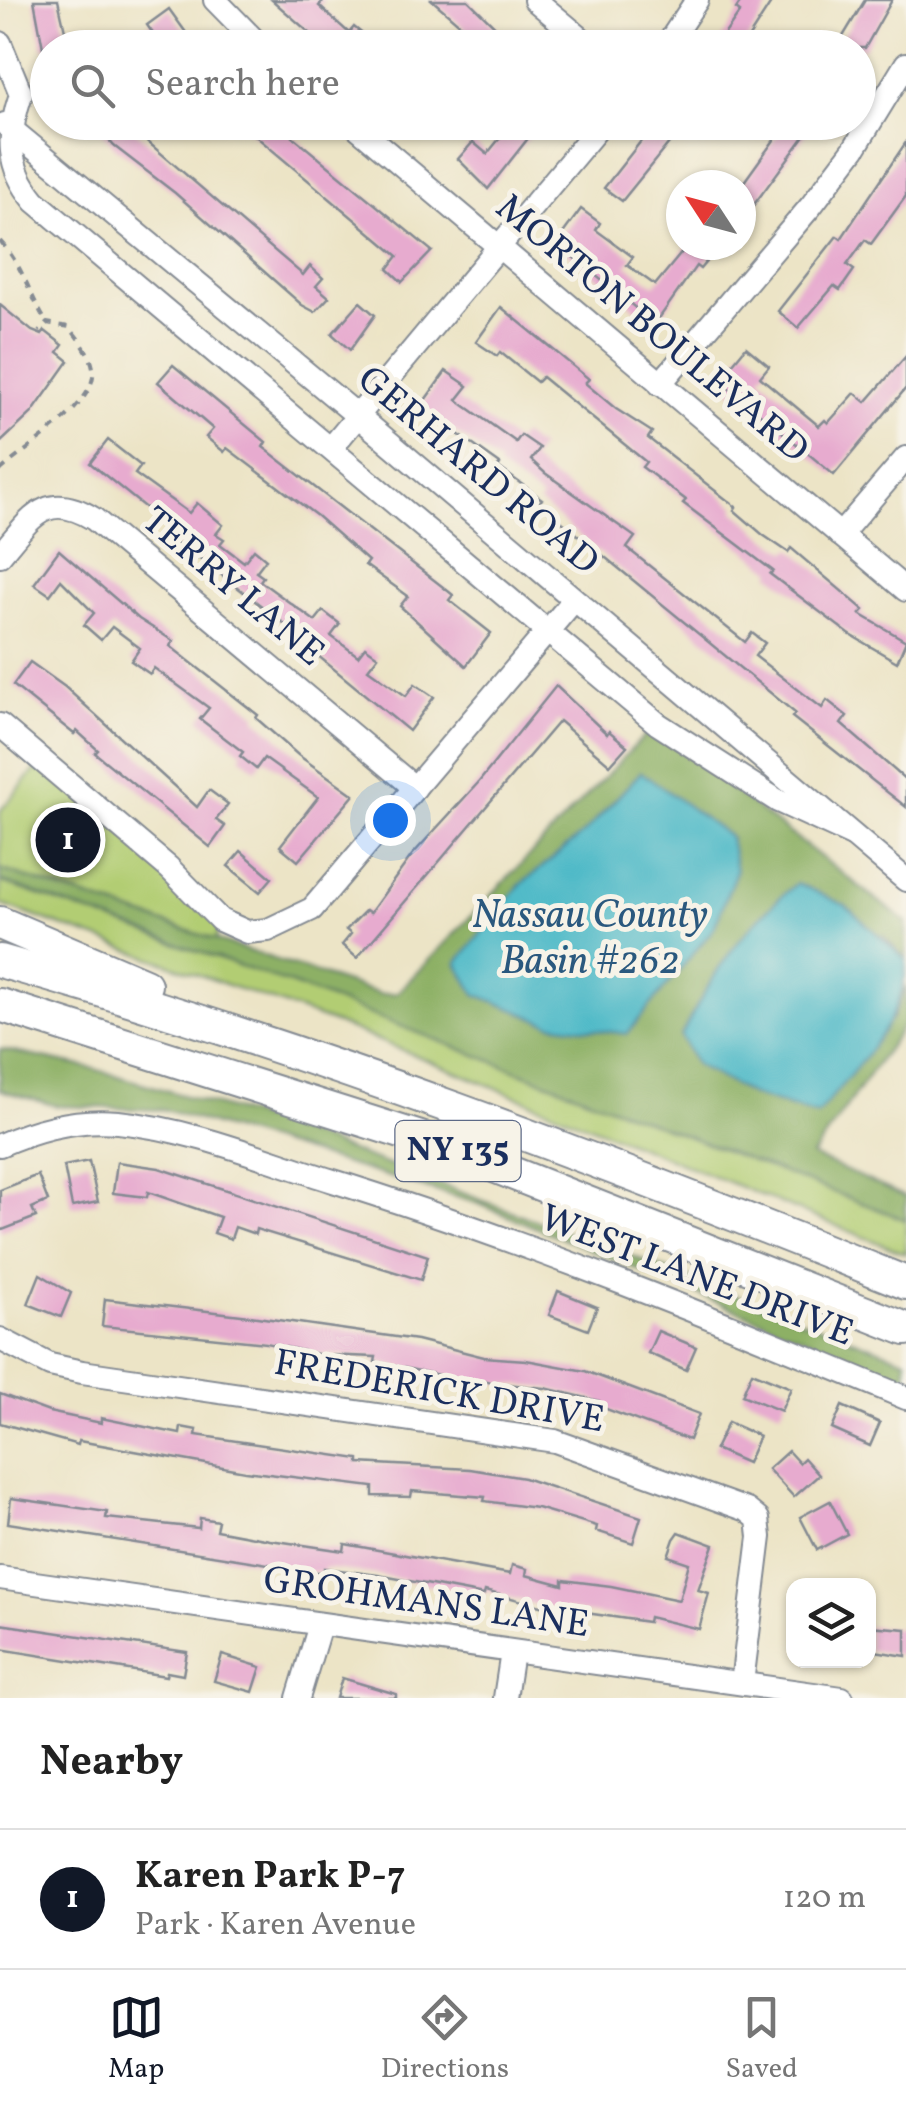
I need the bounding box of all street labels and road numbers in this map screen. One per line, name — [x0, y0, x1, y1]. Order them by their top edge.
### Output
street label: MORTON BOULEVARD — [483, 183, 819, 477]
street label: GERHARD ROAD — [345, 355, 609, 589]
street label: TERRY LANE — [129, 496, 335, 680]
road number: NY 135 — [396, 1121, 520, 1181]
street label: WEST LANE DRIVE — [532, 1193, 860, 1361]
street label: FREDERICK DRIVE — [270, 1338, 608, 1448]
street label: GROHMANS LANE — [260, 1555, 592, 1653]

